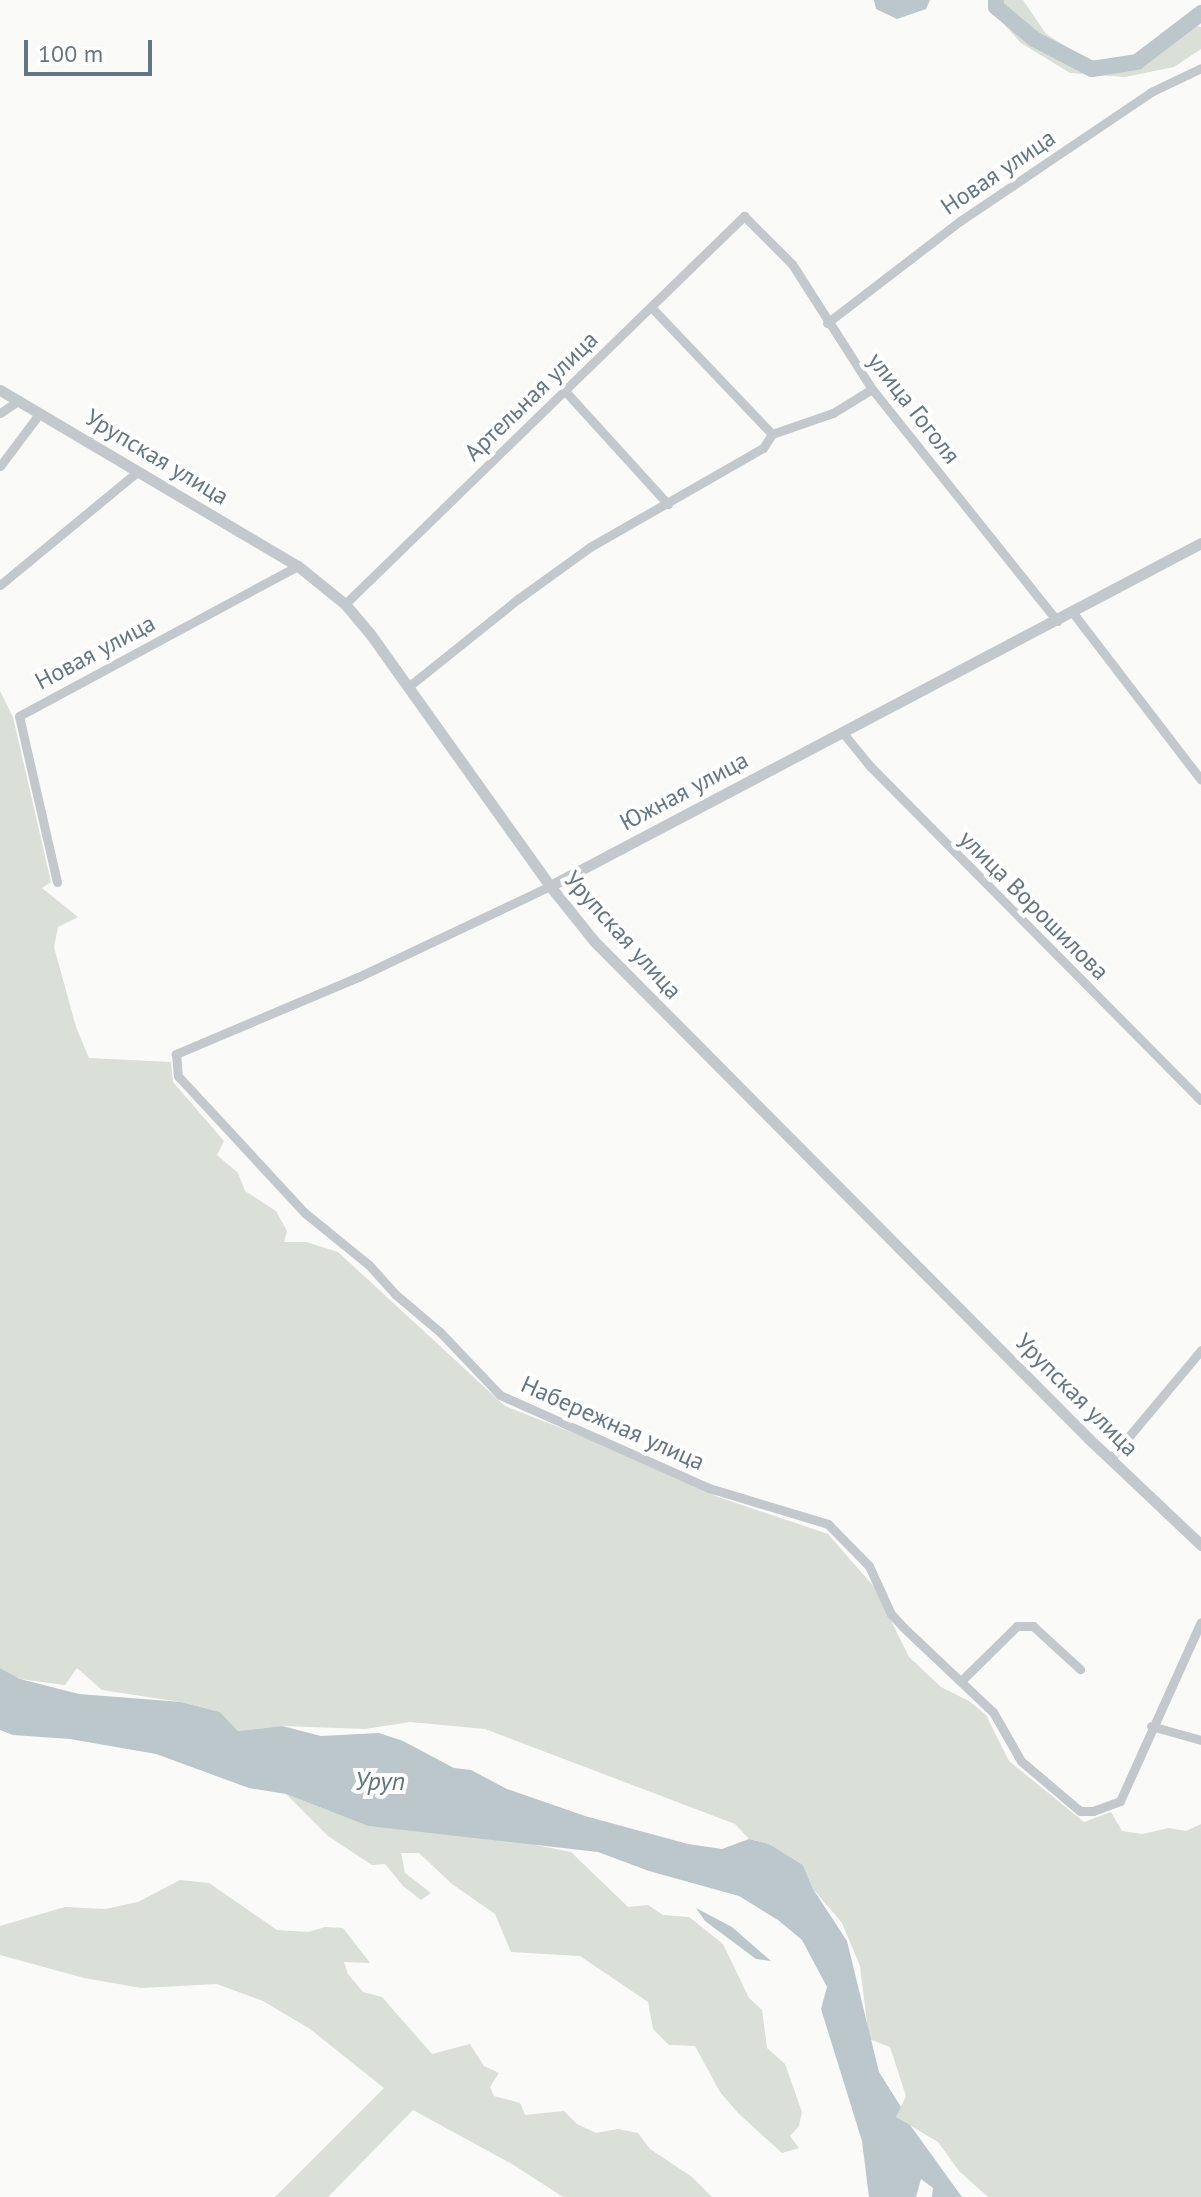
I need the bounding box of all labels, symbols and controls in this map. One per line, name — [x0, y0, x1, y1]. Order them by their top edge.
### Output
scale bar — [28, 24, 156, 74]
text: 100 m — [38, 38, 103, 69]
street label: Новая улица — [935, 123, 1061, 221]
street label: Артельная улица — [458, 325, 604, 467]
street label: улица Гоголя — [862, 347, 966, 469]
street label: Урупская улица — [80, 403, 234, 511]
street label: Новая улица — [30, 608, 160, 696]
street label: Южная улица — [615, 745, 753, 837]
street label: улица Ворошилова — [953, 824, 1115, 986]
street label: Урупская улица — [558, 865, 688, 1005]
street label: Урупская улица — [1010, 1328, 1144, 1462]
street label: Набережная улица — [517, 1370, 709, 1476]
water label: Уруп — [355, 1765, 405, 1797]

